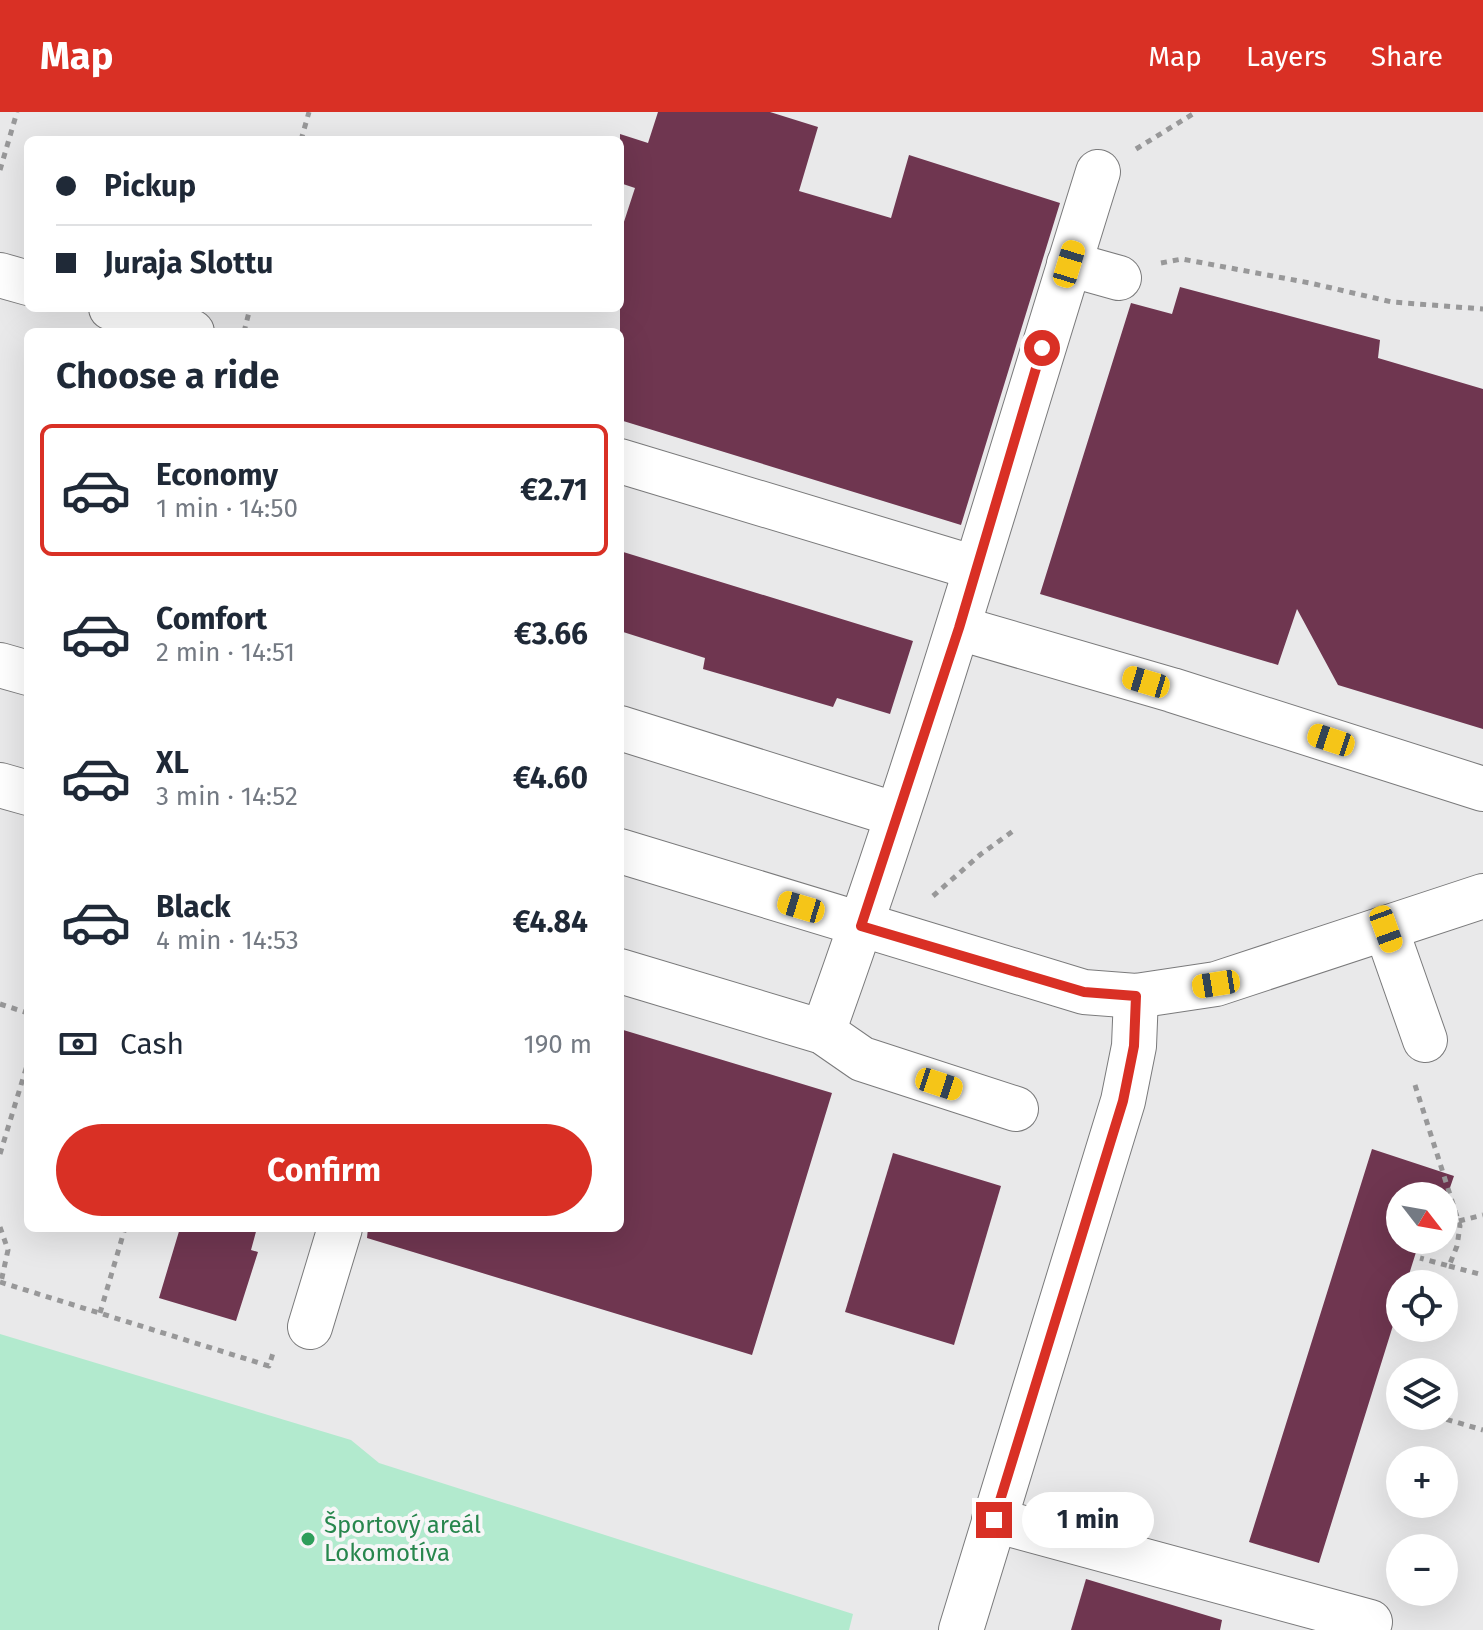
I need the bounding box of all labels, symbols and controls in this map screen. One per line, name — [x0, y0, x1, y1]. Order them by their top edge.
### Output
text: Map — [40, 33, 113, 79]
text: Map — [1148, 40, 1202, 73]
text: Layers — [1246, 40, 1327, 73]
text: Share — [1371, 40, 1443, 73]
text: Pickup — [104, 168, 196, 204]
car — [1051, 238, 1087, 290]
text: Juraja Slottu — [104, 245, 274, 281]
route start — [1024, 330, 1060, 366]
text: Choose a ride — [56, 354, 279, 398]
icon: car — [60, 454, 132, 526]
text: Economy — [156, 457, 278, 493]
text: €2.71 — [520, 472, 588, 508]
text: 1 min · 14:50 — [156, 493, 298, 524]
icon: car — [60, 598, 132, 670]
text: Comfort — [156, 601, 267, 637]
text: €3.66 — [514, 616, 588, 652]
text: 2 min · 14:51 — [156, 637, 295, 668]
car — [1120, 664, 1172, 700]
car — [1304, 721, 1358, 759]
icon: car — [60, 742, 132, 814]
text: XL — [156, 745, 189, 781]
text: €4.60 — [513, 760, 588, 796]
text: 3 min · 14:52 — [156, 781, 298, 812]
icon: car — [60, 886, 132, 958]
text: Black — [156, 889, 231, 925]
car — [775, 889, 827, 925]
car — [1367, 902, 1405, 956]
text: €4.84 — [513, 904, 588, 940]
text: 4 min · 14:53 — [156, 925, 299, 956]
car — [1190, 968, 1242, 1000]
icon: cash — [56, 1022, 100, 1066]
text: Cash — [120, 1026, 184, 1062]
text: 190 m — [523, 1029, 592, 1060]
car — [912, 1065, 966, 1103]
button: Confirm — [56, 1124, 592, 1216]
north arrow — [1386, 1182, 1458, 1254]
map controls — [1386, 1182, 1458, 1606]
button: locate — [1386, 1270, 1458, 1342]
button: layers — [1386, 1358, 1458, 1430]
button: + — [1386, 1446, 1458, 1518]
callout: 1 min — [1022, 1492, 1154, 1548]
route end — [976, 1502, 1012, 1538]
text: 1 min — [1057, 1504, 1119, 1535]
place label: Športový areál Lokomotíva — [324, 1510, 481, 1567]
marker: Športový areál Lokomotíva — [299, 1530, 317, 1548]
button: − — [1386, 1534, 1458, 1606]

